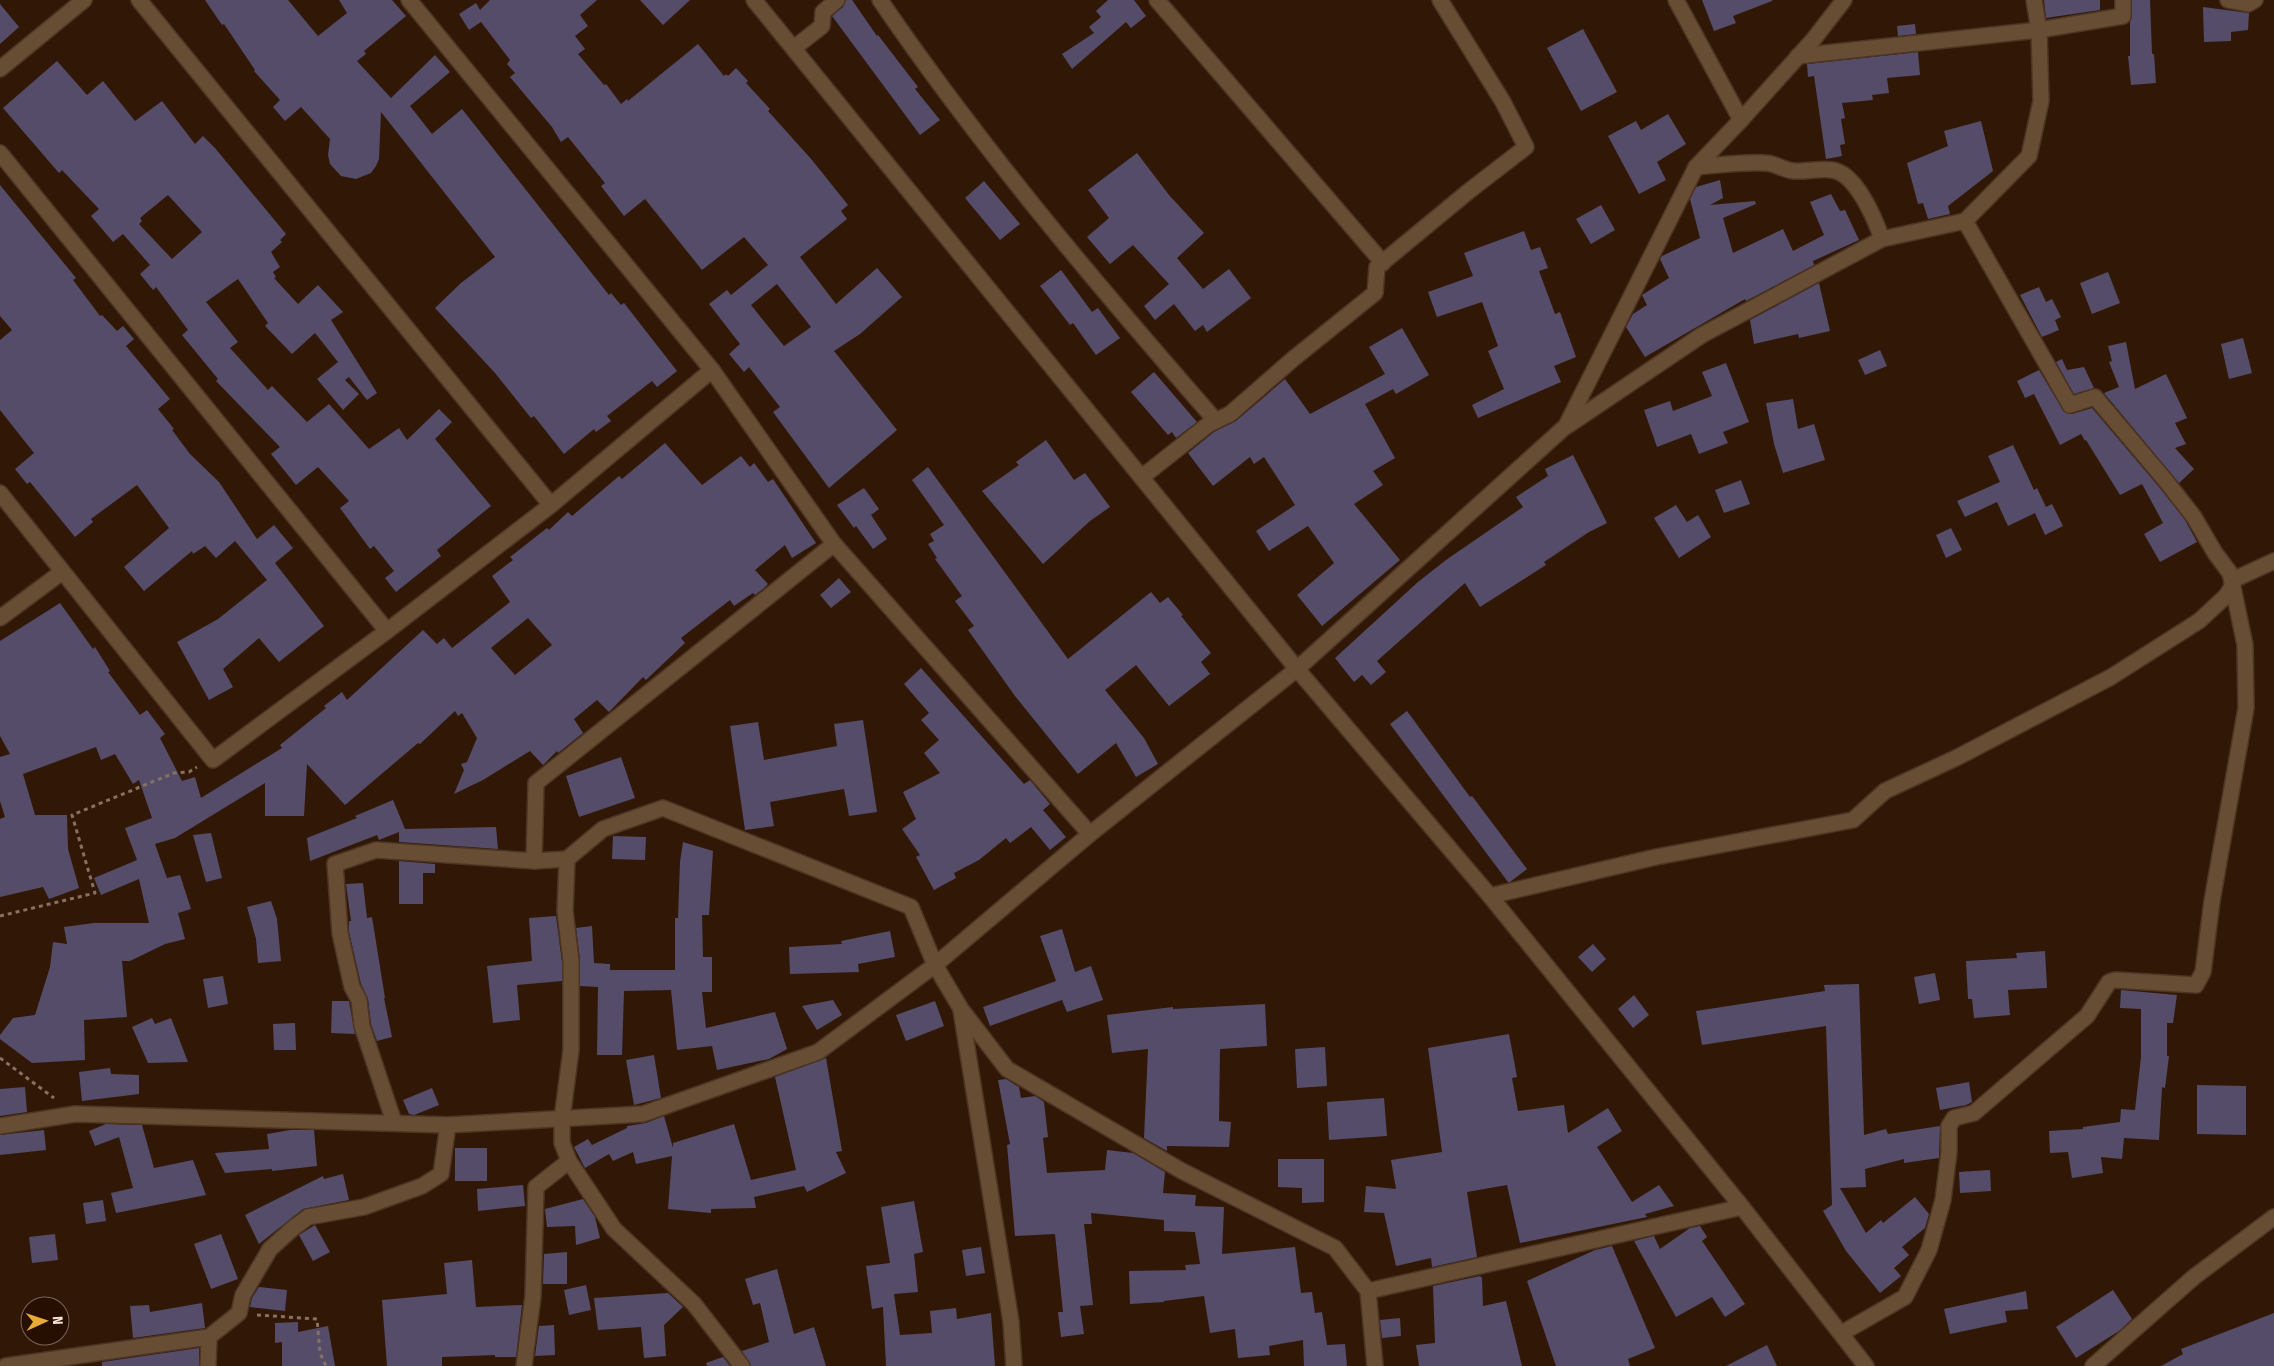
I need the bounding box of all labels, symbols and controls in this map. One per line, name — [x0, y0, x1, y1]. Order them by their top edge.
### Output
north arrow — [20, 1296, 70, 1346]
text: N — [49, 1316, 66, 1325]

